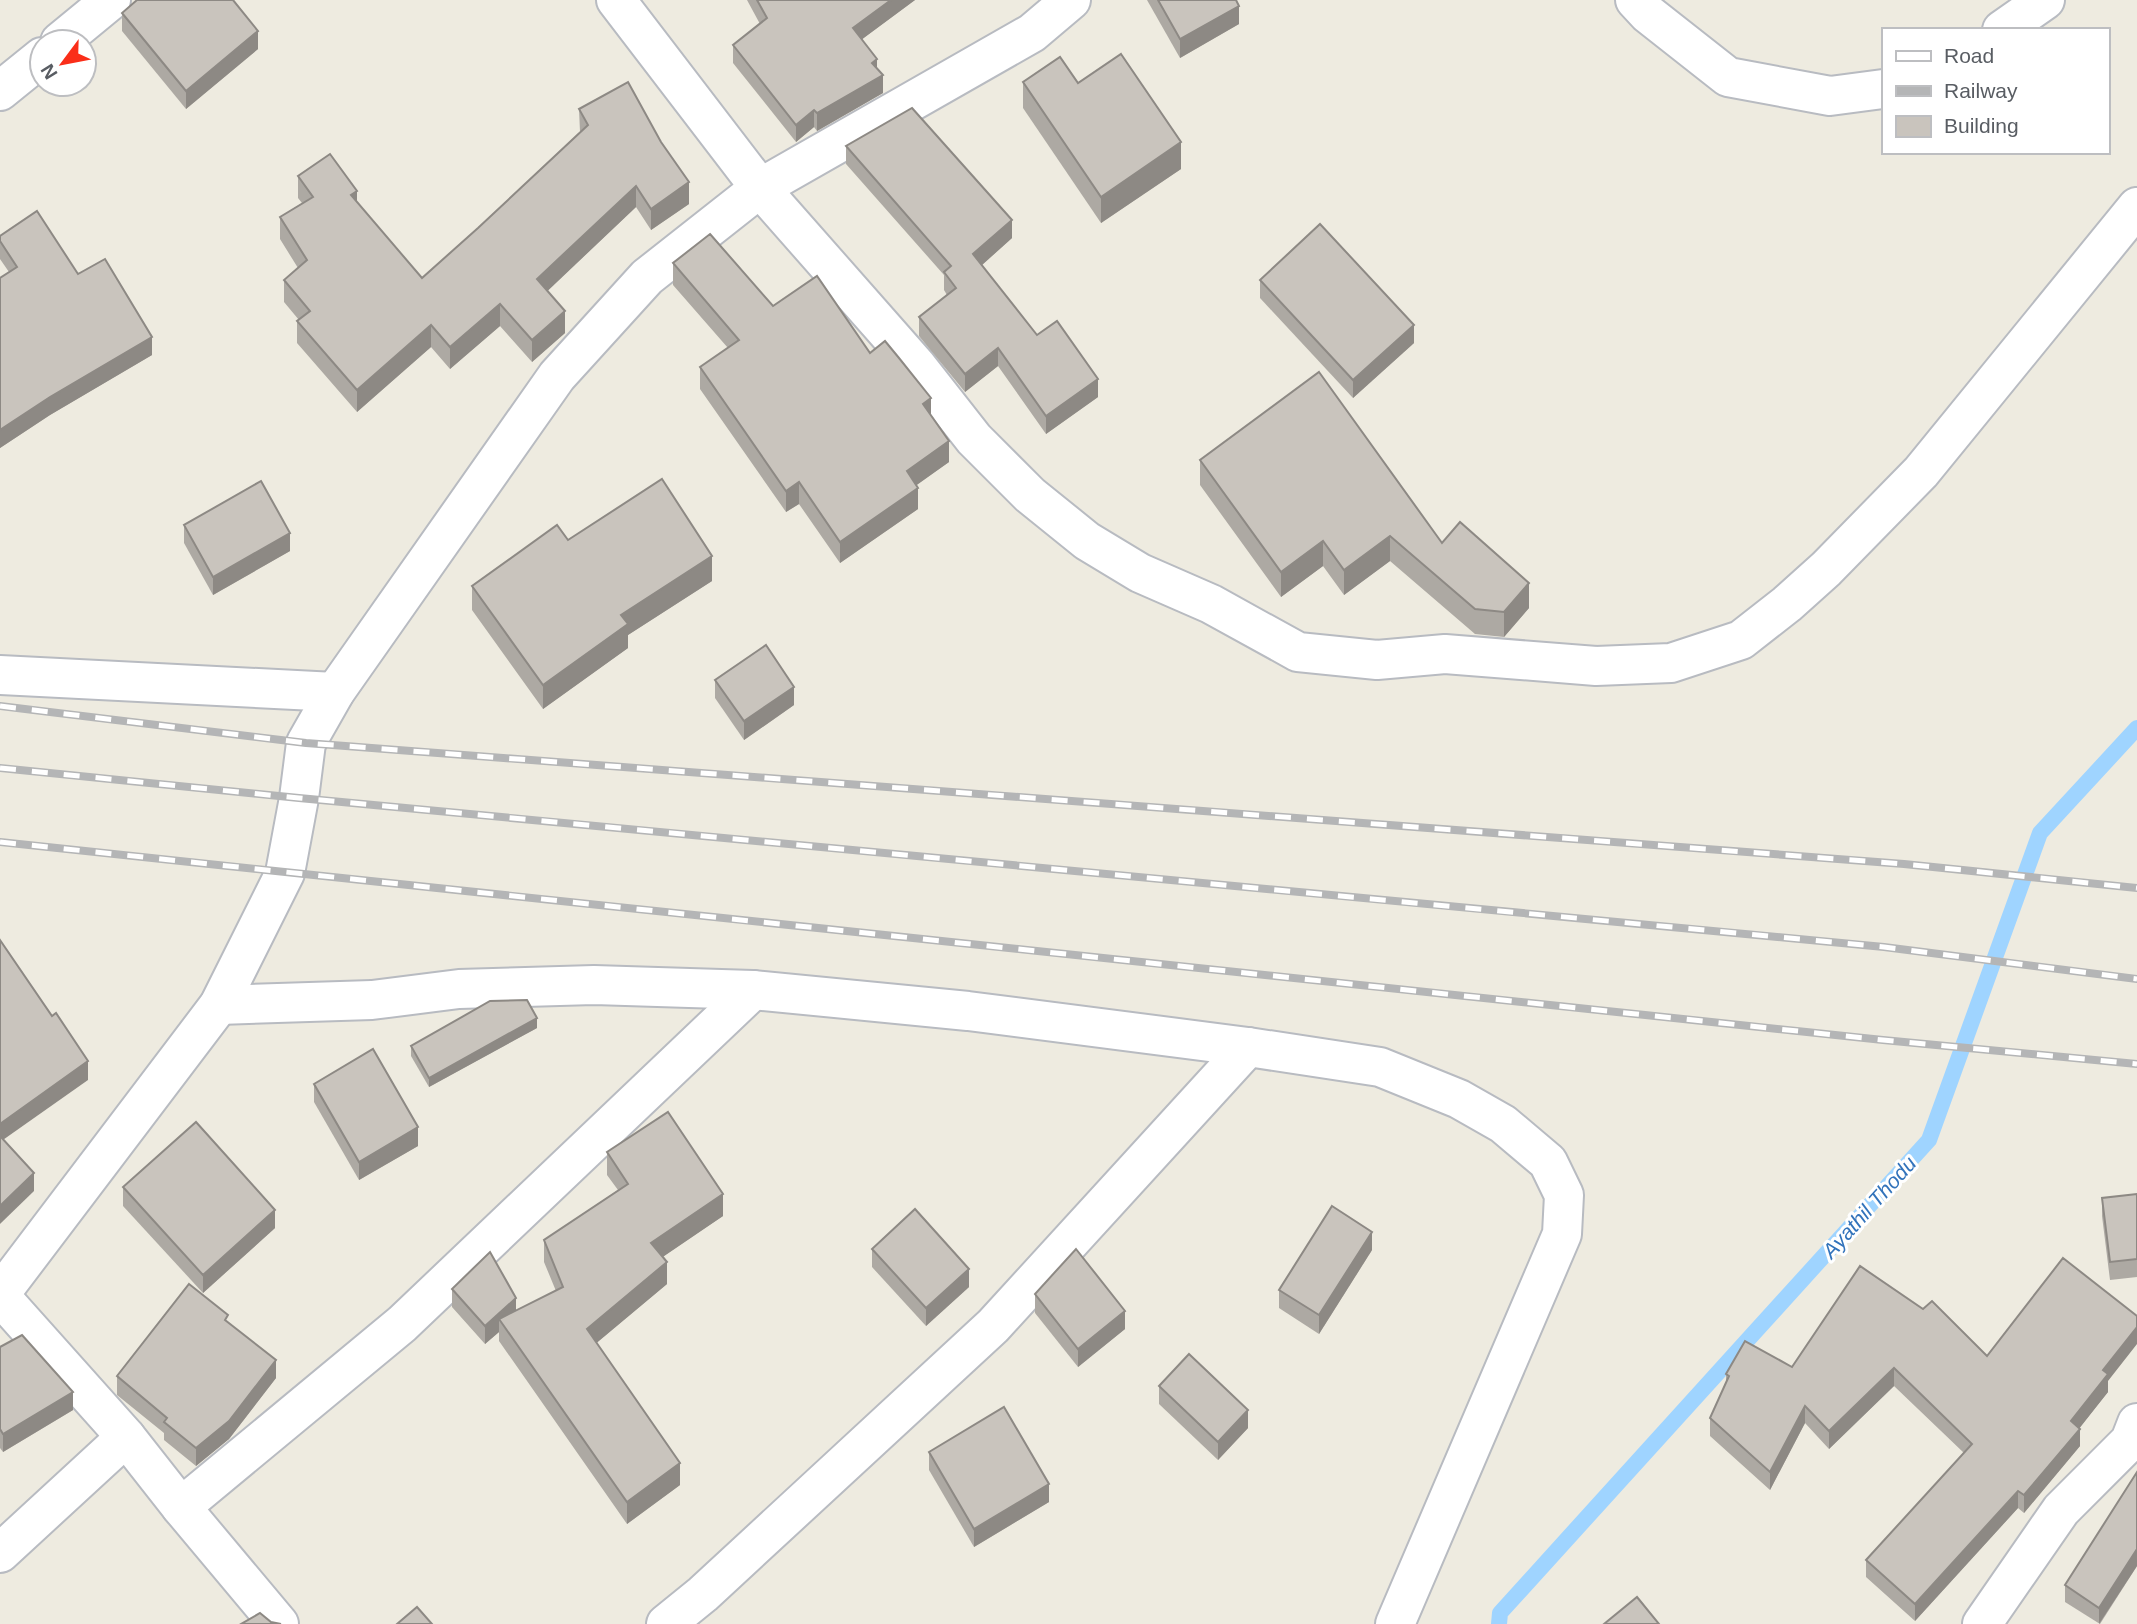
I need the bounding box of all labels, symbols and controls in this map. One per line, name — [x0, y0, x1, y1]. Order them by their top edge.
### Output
north arrow — [28, 28, 98, 98]
legend — [1882, 28, 2109, 154]
text: Road — [1944, 44, 1994, 67]
text: N — [36, 60, 62, 83]
text: Railway — [1944, 79, 2018, 102]
text: Building — [1944, 114, 2019, 137]
water label: Ayathil Thodu — [1816, 1151, 1921, 1264]

